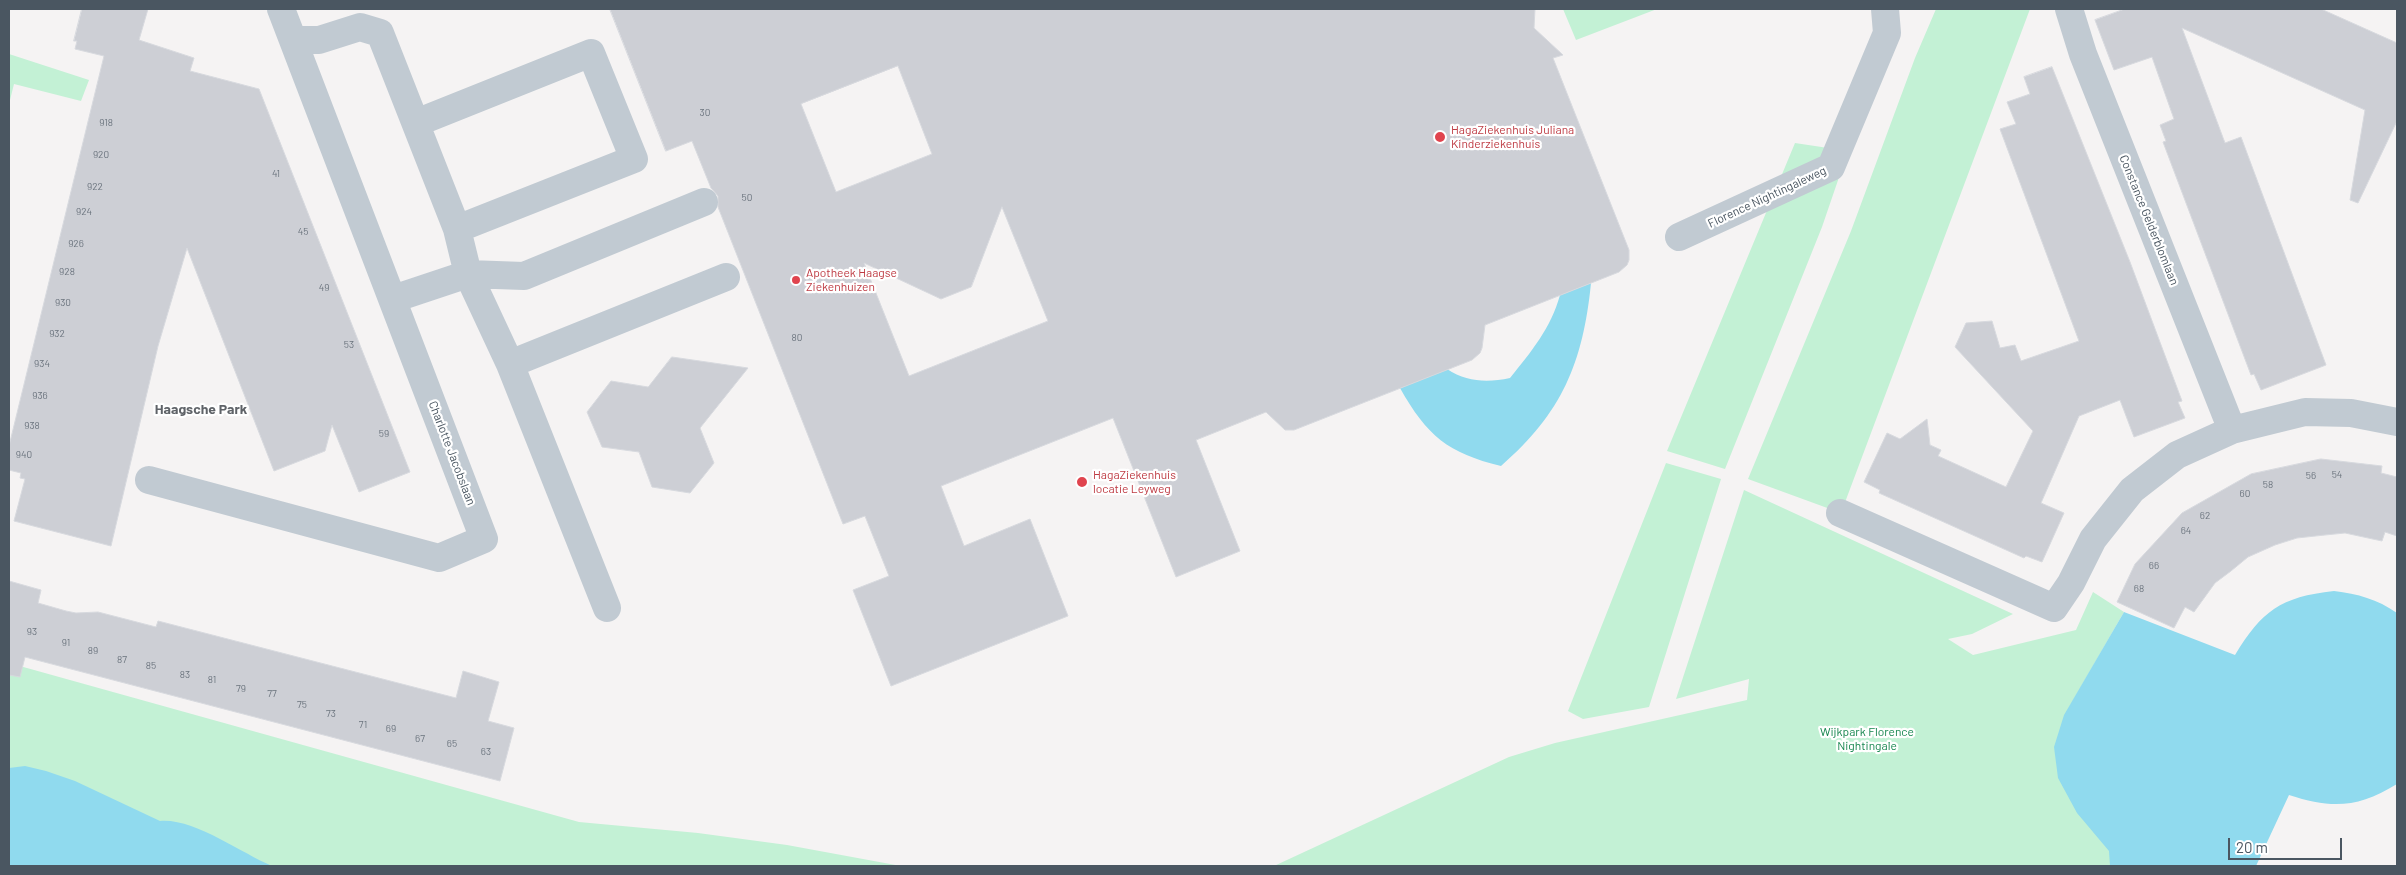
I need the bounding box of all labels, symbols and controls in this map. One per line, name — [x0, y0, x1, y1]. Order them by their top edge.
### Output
house number: 30 — [700, 107, 710, 119]
house number: 918 — [99, 117, 113, 129]
place label: HagaZiekenhuis Juliana Kinderziekenhuis — [1451, 123, 1574, 151]
marker: HagaZiekenhuis Juliana Kinderziekenhuis — [1433, 130, 1447, 144]
house number: 920 — [93, 149, 109, 161]
street label: Constance Gelderblomlaan — [2116, 153, 2182, 287]
street label: Florence Nightingaleweg — [1706, 163, 1828, 231]
house number: 41 — [272, 168, 280, 180]
house number: 922 — [87, 181, 103, 193]
house number: 50 — [742, 192, 752, 204]
house number: 924 — [76, 206, 92, 218]
house number: 45 — [298, 226, 308, 238]
house number: 926 — [68, 238, 84, 250]
house number: 928 — [59, 266, 75, 278]
place label: Apotheek Haagse Ziekenhuizen — [806, 266, 897, 294]
marker: Apotheek Haagse Ziekenhuizen — [790, 274, 802, 286]
house number: 49 — [319, 282, 329, 294]
house number: 930 — [55, 297, 71, 309]
house number: 932 — [49, 328, 65, 340]
house number: 80 — [792, 332, 802, 344]
house number: 53 — [344, 339, 354, 351]
house number: 934 — [34, 358, 50, 370]
house number: 936 — [32, 390, 48, 402]
street label: Charlotte Jacobslaan — [425, 399, 479, 507]
district label: Haagsche Park — [155, 401, 247, 417]
house number: 938 — [24, 420, 40, 432]
house number: 59 — [379, 428, 389, 440]
house number: 940 — [16, 449, 32, 461]
place label: HagaZiekenhuis locatie Leyweg — [1093, 468, 1176, 496]
house number: 54 — [2332, 469, 2342, 481]
house number: 56 — [2306, 470, 2316, 482]
marker: HagaZiekenhuis locatie Leyweg — [1075, 475, 1089, 489]
house number: 58 — [2263, 479, 2273, 491]
house number: 60 — [2240, 488, 2250, 500]
house number: 62 — [2200, 510, 2210, 522]
house number: 64 — [2181, 525, 2191, 537]
house number: 66 — [2149, 560, 2159, 572]
house number: 68 — [2134, 583, 2144, 595]
house number: 93 — [27, 626, 37, 638]
house number: 91 — [62, 637, 70, 649]
house number: 89 — [88, 645, 98, 657]
house number: 87 — [117, 654, 127, 666]
house number: 85 — [146, 660, 156, 672]
house number: 83 — [180, 669, 190, 681]
house number: 81 — [208, 674, 216, 686]
house number: 79 — [236, 683, 246, 695]
house number: 77 — [267, 688, 277, 700]
house number: 75 — [297, 699, 307, 711]
house number: 73 — [326, 708, 336, 720]
house number: 71 — [359, 719, 367, 731]
house number: 69 — [386, 723, 396, 735]
park label: Wijkpark Florence Nightingale — [1820, 725, 1914, 753]
house number: 67 — [415, 733, 425, 745]
house number: 65 — [447, 738, 457, 750]
house number: 63 — [481, 746, 491, 758]
scale bar — [2231, 828, 2345, 860]
text: 20 m — [2236, 838, 2268, 856]

